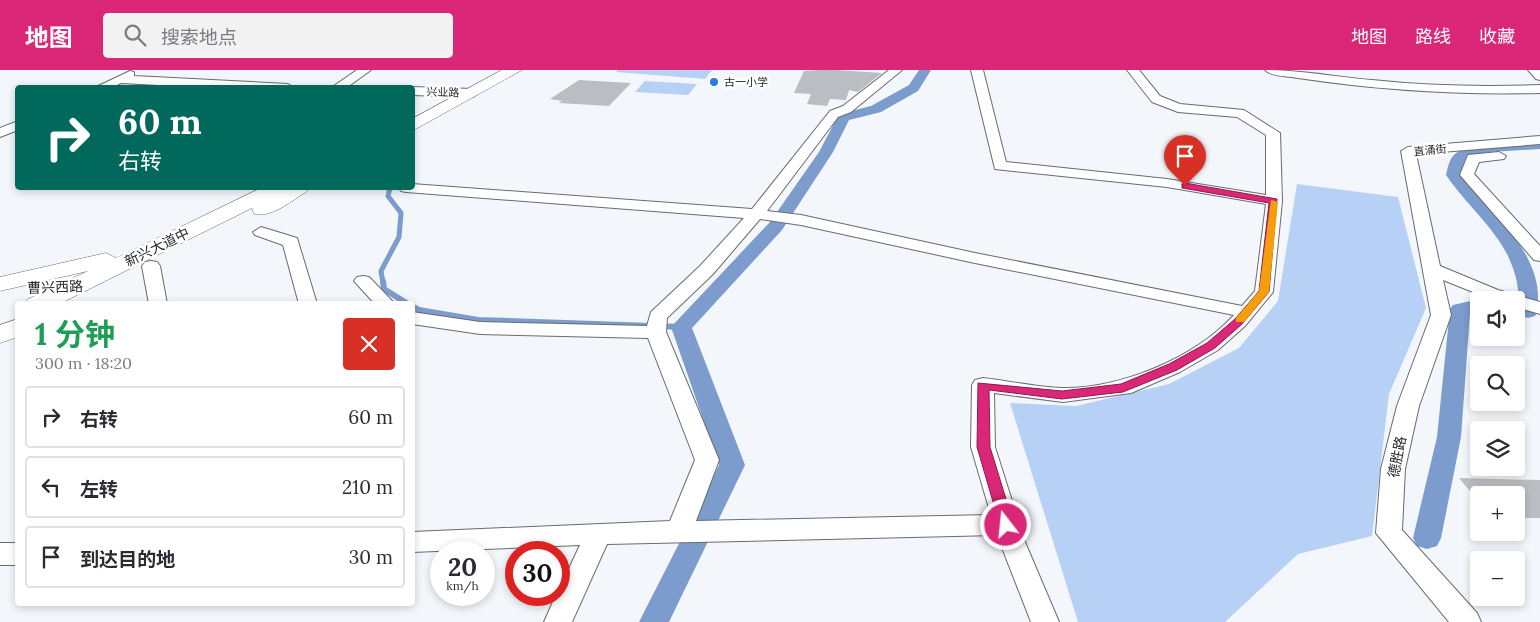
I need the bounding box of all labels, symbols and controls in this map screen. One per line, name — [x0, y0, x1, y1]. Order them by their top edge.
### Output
search box — [103, 13, 453, 58]
icon: search — [121, 21, 149, 49]
text: 地图 — [25, 22, 73, 53]
text: 搜索地点 — [161, 25, 237, 49]
text: 地图 — [1351, 25, 1387, 48]
text: 路线 — [1415, 25, 1451, 48]
text: 收藏 — [1479, 25, 1515, 48]
place label: 古一小学 — [724, 75, 768, 89]
marker: 古一小学 — [708, 76, 720, 88]
street label: 兴业路 — [426, 84, 460, 100]
text: 60 m — [118, 99, 202, 144]
icon: right — [35, 105, 100, 170]
pin — [1164, 135, 1206, 186]
street label: 直涌街 — [1413, 141, 1447, 159]
icon: arrive — [1171, 142, 1199, 170]
text: 右转 — [118, 147, 162, 175]
street label: 新兴大道中 — [122, 224, 192, 270]
street label: 曹兴西路 — [27, 277, 83, 297]
map controls — [1470, 291, 1525, 606]
button: sound — [1470, 291, 1525, 346]
text: 1 分钟 — [35, 315, 115, 353]
button: close — [343, 318, 395, 370]
text: 300 m · 18:20 — [35, 353, 132, 373]
button: search — [1470, 356, 1525, 411]
icon: right — [37, 403, 65, 431]
text: 60 m — [348, 405, 393, 429]
text: 右转 — [80, 407, 118, 431]
button: layers — [1470, 421, 1525, 476]
street label: 德胜路 — [1384, 435, 1410, 479]
icon: left — [37, 473, 65, 501]
text: 210 m — [342, 475, 393, 499]
text: 左转 — [80, 477, 118, 501]
button: + — [1470, 486, 1525, 541]
position arrow — [979, 498, 1031, 550]
speed limit sign: 30 — [505, 541, 570, 606]
icon: arrive — [37, 543, 65, 571]
text: 30 m — [349, 545, 393, 569]
text: 到达目的地 — [80, 547, 175, 571]
text: 20 — [448, 551, 477, 583]
button: − — [1470, 551, 1525, 606]
text: km/h — [446, 578, 479, 593]

